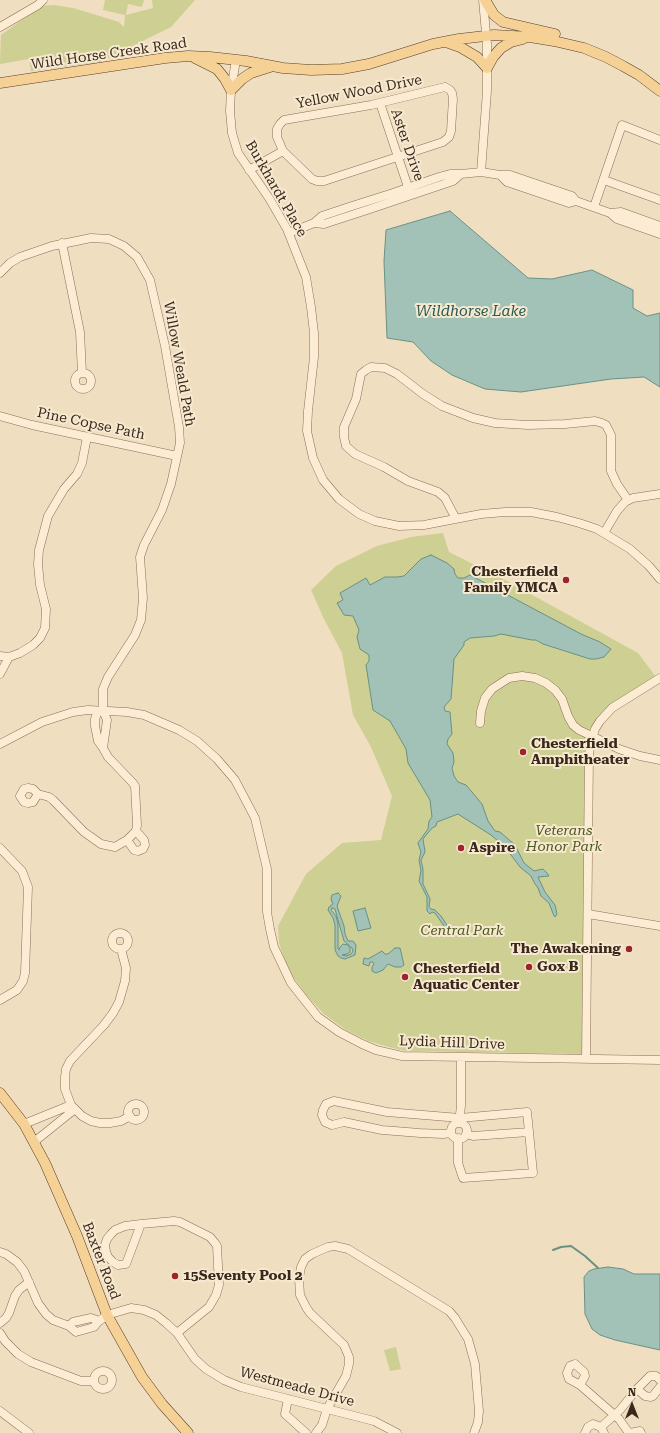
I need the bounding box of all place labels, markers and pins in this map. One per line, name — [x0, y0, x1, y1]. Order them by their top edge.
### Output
place label: Chesterfield Family YMCA — [464, 564, 558, 596]
marker: Chesterfield Family YMCA — [561, 575, 571, 585]
place label: Chesterfield Amphitheater — [531, 736, 630, 768]
marker: Chesterfield Amphitheater — [518, 747, 528, 757]
place label: Aspire — [469, 840, 515, 856]
marker: Aspire — [456, 843, 466, 853]
place label: The Awakening — [511, 941, 621, 957]
marker: The Awakening — [624, 944, 634, 954]
place label: Gox B — [537, 959, 579, 975]
place label: Chesterfield Aquatic Center — [413, 961, 519, 994]
marker: Gox B — [524, 962, 534, 972]
marker: Chesterfield Aquatic Center — [400, 972, 410, 982]
place label: 15Seventy Pool 2 — [183, 1268, 303, 1284]
marker: 15Seventy Pool 2 — [170, 1271, 180, 1281]

